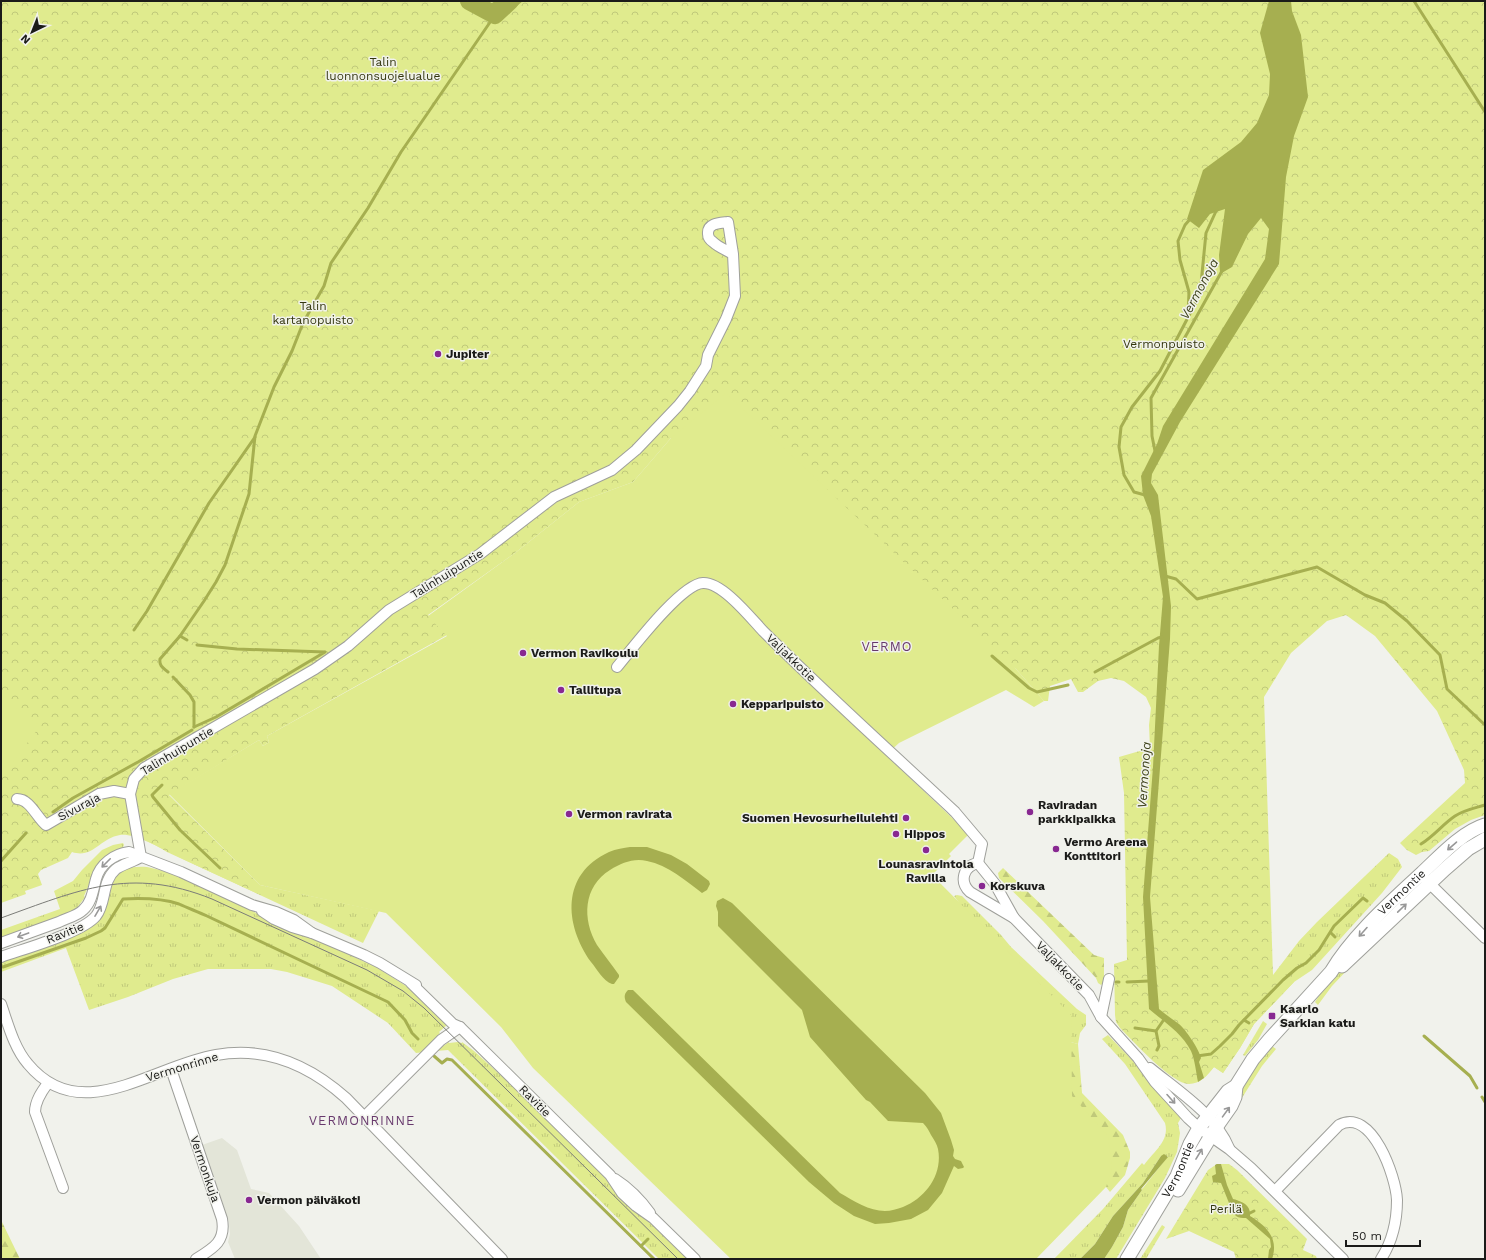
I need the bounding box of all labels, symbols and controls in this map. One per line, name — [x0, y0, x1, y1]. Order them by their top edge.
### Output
north arrow — [12, 12, 52, 52]
text: N — [18, 31, 33, 46]
park label: Talin luonnonsuojelualue — [326, 55, 440, 83]
water label: Vermonoja — [1177, 256, 1221, 322]
park label: Talin kartanopuisto — [272, 299, 354, 327]
park label: Vermonpuisto — [1123, 337, 1205, 351]
place label: Jupiter — [446, 347, 490, 361]
marker: Jupiter — [433, 349, 443, 359]
street label: Talinhuipuntie — [408, 546, 486, 602]
street label: Valjakkotie — [763, 631, 819, 685]
district label: VERMO — [861, 639, 913, 654]
place label: Vermon Ravikoulu — [531, 646, 638, 660]
marker: Vermon Ravikoulu — [518, 648, 528, 658]
place label: Tallitupa — [569, 683, 621, 697]
marker: Tallitupa — [556, 685, 566, 695]
place label: Kepparipuisto — [741, 697, 824, 711]
marker: Kepparipuisto — [728, 699, 738, 709]
street label: Talinhuipuntie — [138, 724, 216, 778]
water label: Vermonoja — [1134, 741, 1154, 809]
street label: Sivuraja — [55, 790, 103, 824]
place label: Raviradan parkkipaikka — [1038, 798, 1116, 826]
place label: Vermon ravirata — [577, 807, 672, 821]
marker: Raviradan parkkipaikka — [1025, 807, 1035, 817]
marker: Vermon ravirata — [564, 809, 574, 819]
place label: Suomen Hevosurheilulehti — [742, 811, 898, 825]
marker: Suomen Hevosurheilulehti — [901, 813, 911, 823]
place label: Hippos — [904, 827, 946, 841]
marker: Hippos — [891, 829, 901, 839]
place label: Vermo Areena Konttitori — [1064, 835, 1147, 863]
one-way arrow — [1447, 842, 1458, 851]
marker: Vermo Areena Konttitori — [1051, 844, 1061, 854]
marker: Lounasravintola Ravilla — [921, 845, 931, 855]
place label: Lounasravintola Ravilla — [878, 857, 974, 885]
one-way arrow — [101, 858, 111, 868]
street label: Vermontie — [1375, 866, 1428, 918]
place label: Korskuva — [990, 879, 1045, 893]
marker: Korskuva — [977, 881, 987, 891]
one-way arrow — [1397, 904, 1407, 913]
one-way arrow — [93, 906, 102, 917]
street label: Ravitie — [44, 919, 86, 947]
one-way arrow — [1358, 927, 1367, 937]
one-way arrow — [17, 932, 29, 940]
street label: Valjakkotie — [1033, 938, 1087, 994]
place label: Kaarlo Sarkian katu — [1280, 1002, 1355, 1030]
marker: Kaarlo Sarkian katu — [1267, 1011, 1277, 1021]
street label: Vermonrinne — [144, 1049, 220, 1085]
street label: Ravitie — [516, 1082, 554, 1120]
one-way arrow — [1166, 1094, 1176, 1104]
one-way arrow — [1222, 1107, 1231, 1118]
district label: VERMONRINNE — [309, 1113, 415, 1128]
street label: Vermonkuja — [187, 1134, 223, 1204]
street label: Vermontie — [1159, 1140, 1197, 1200]
one-way arrow — [1196, 1148, 1204, 1160]
place label: Vermon päiväkoti — [257, 1193, 360, 1207]
marker: Vermon päiväkoti — [244, 1195, 254, 1205]
park label: Perilä — [1210, 1202, 1243, 1216]
scale bar — [1346, 1222, 1420, 1248]
text: 50 m — [1352, 1229, 1382, 1243]

